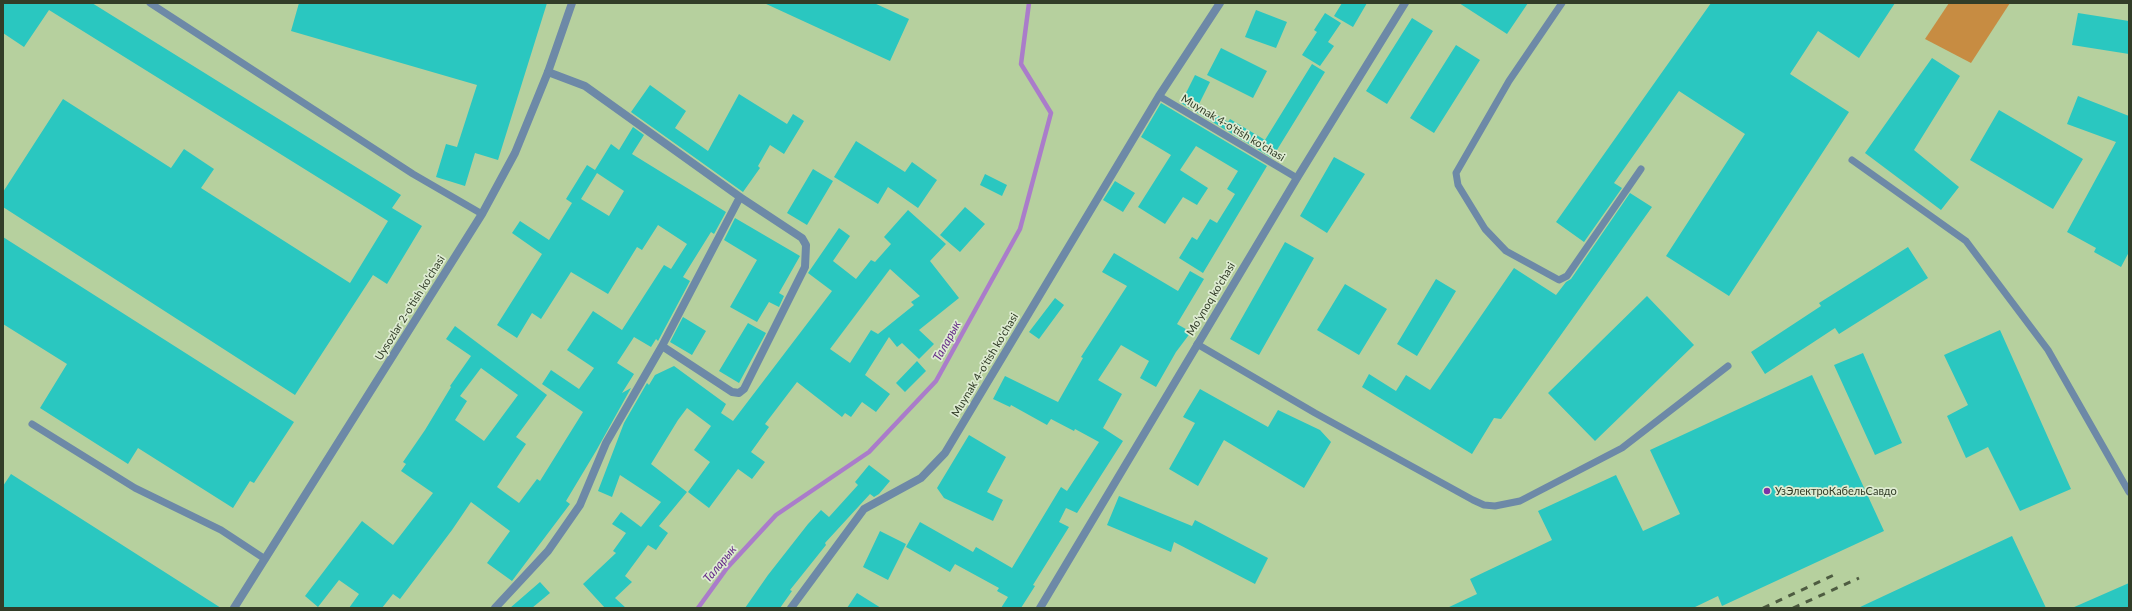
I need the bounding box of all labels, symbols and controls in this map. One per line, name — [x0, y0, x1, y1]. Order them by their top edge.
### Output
street label: Muynak 4-o'tish ko'chasi — [1179, 92, 1287, 164]
street label: Uysozlar 2-o'tish ko'chasi — [372, 253, 448, 363]
street label: Moʻynoq ko'chasi — [1184, 260, 1238, 338]
street label: Muynak 4-o'tish ko'chasi — [949, 311, 1021, 419]
water label: Таларык — [930, 318, 964, 364]
place label: УзЭлектроКабельСавдо — [1775, 484, 1897, 498]
marker: УзЭлектроКабельСавдо — [1762, 486, 1772, 496]
water label: Таларык — [700, 543, 740, 585]

